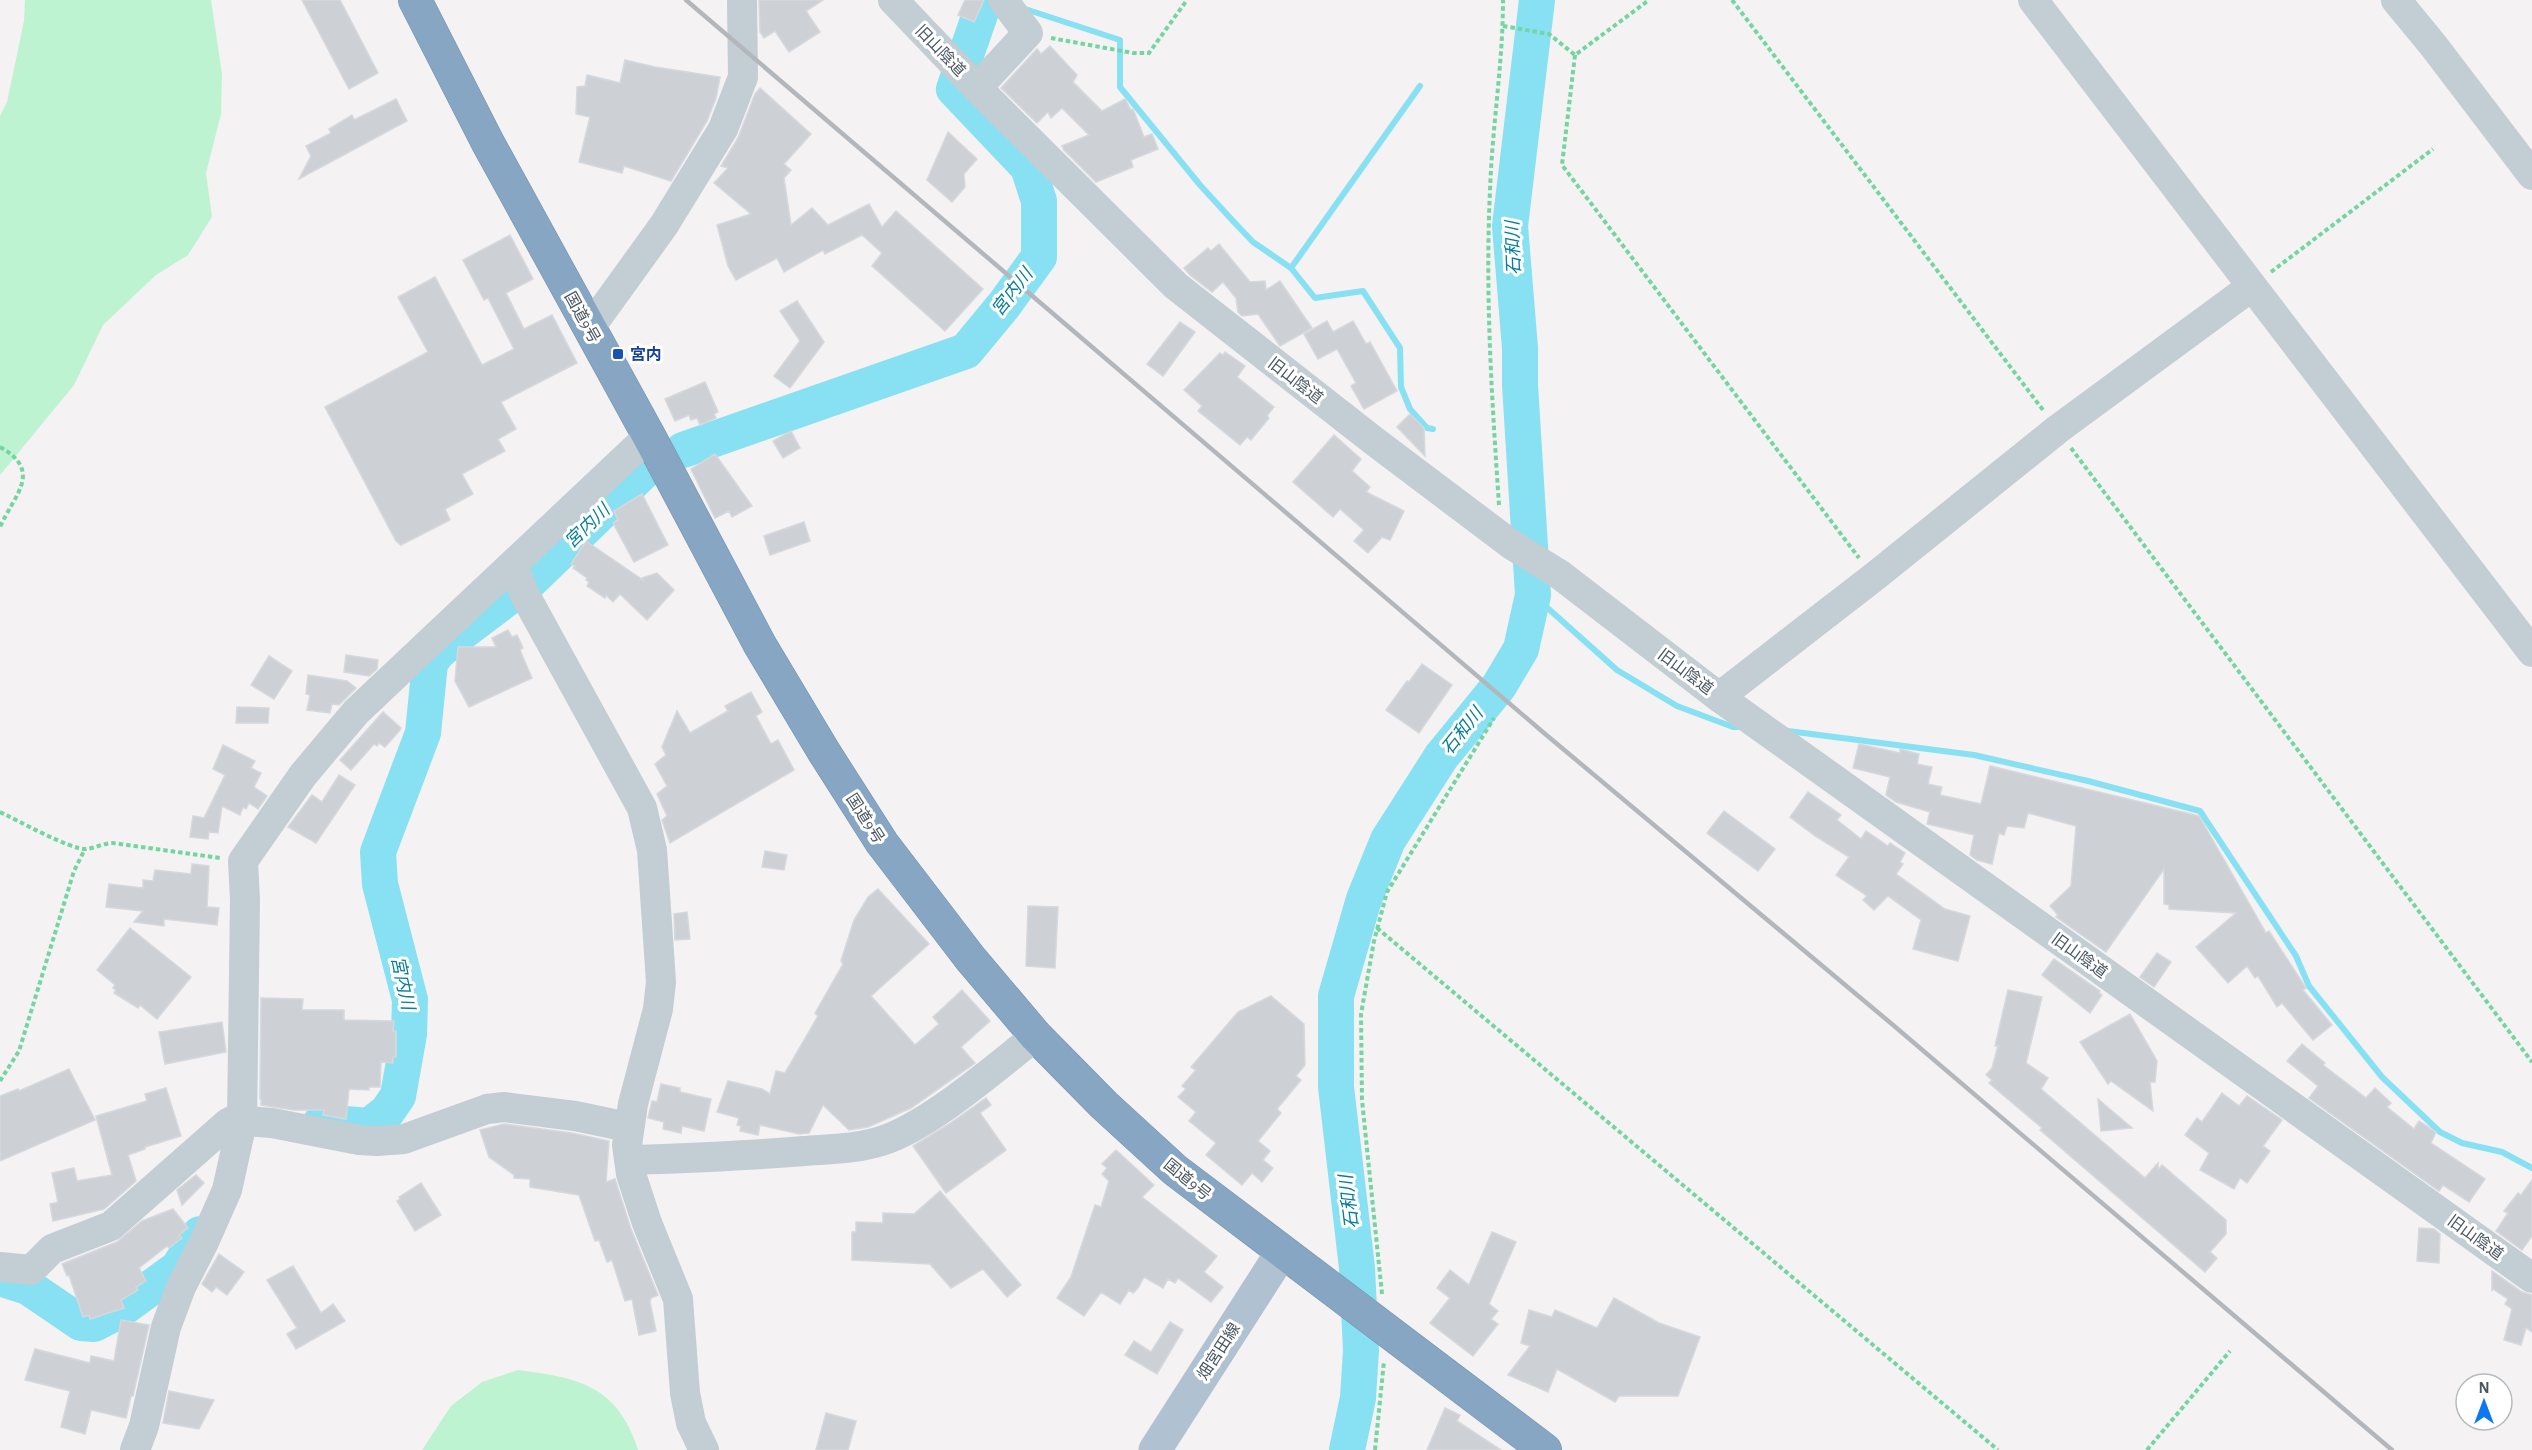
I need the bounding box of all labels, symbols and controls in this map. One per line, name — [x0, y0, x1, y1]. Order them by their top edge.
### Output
street label: 旧山陰道 — [912, 21, 969, 79]
water label: 石和川 — [1503, 219, 1524, 275]
water label: 宮内川 — [987, 263, 1038, 319]
street label: 国道9号 — [562, 289, 603, 346]
place label: 宮内 — [630, 346, 662, 363]
marker: 宮内 — [611, 347, 625, 361]
street label: 旧山陰道 — [1265, 354, 1326, 407]
water label: 宮内川 — [561, 499, 615, 552]
street label: 旧山陰道 — [1655, 645, 1716, 697]
water label: 石和川 — [1438, 703, 1488, 758]
street label: 国道9号 — [843, 790, 888, 846]
street label: 旧山陰道 — [2049, 930, 2111, 981]
water label: 宮内川 — [388, 955, 419, 1013]
street label: 国道9号 — [1161, 1155, 1215, 1203]
water label: 石和川 — [1337, 1172, 1362, 1230]
street label: 旧山陰道 — [2445, 1212, 2507, 1263]
street label: 畑宮田線 — [1194, 1320, 1243, 1383]
north arrow — [2454, 1372, 2514, 1432]
text: N — [2478, 1380, 2490, 1396]

